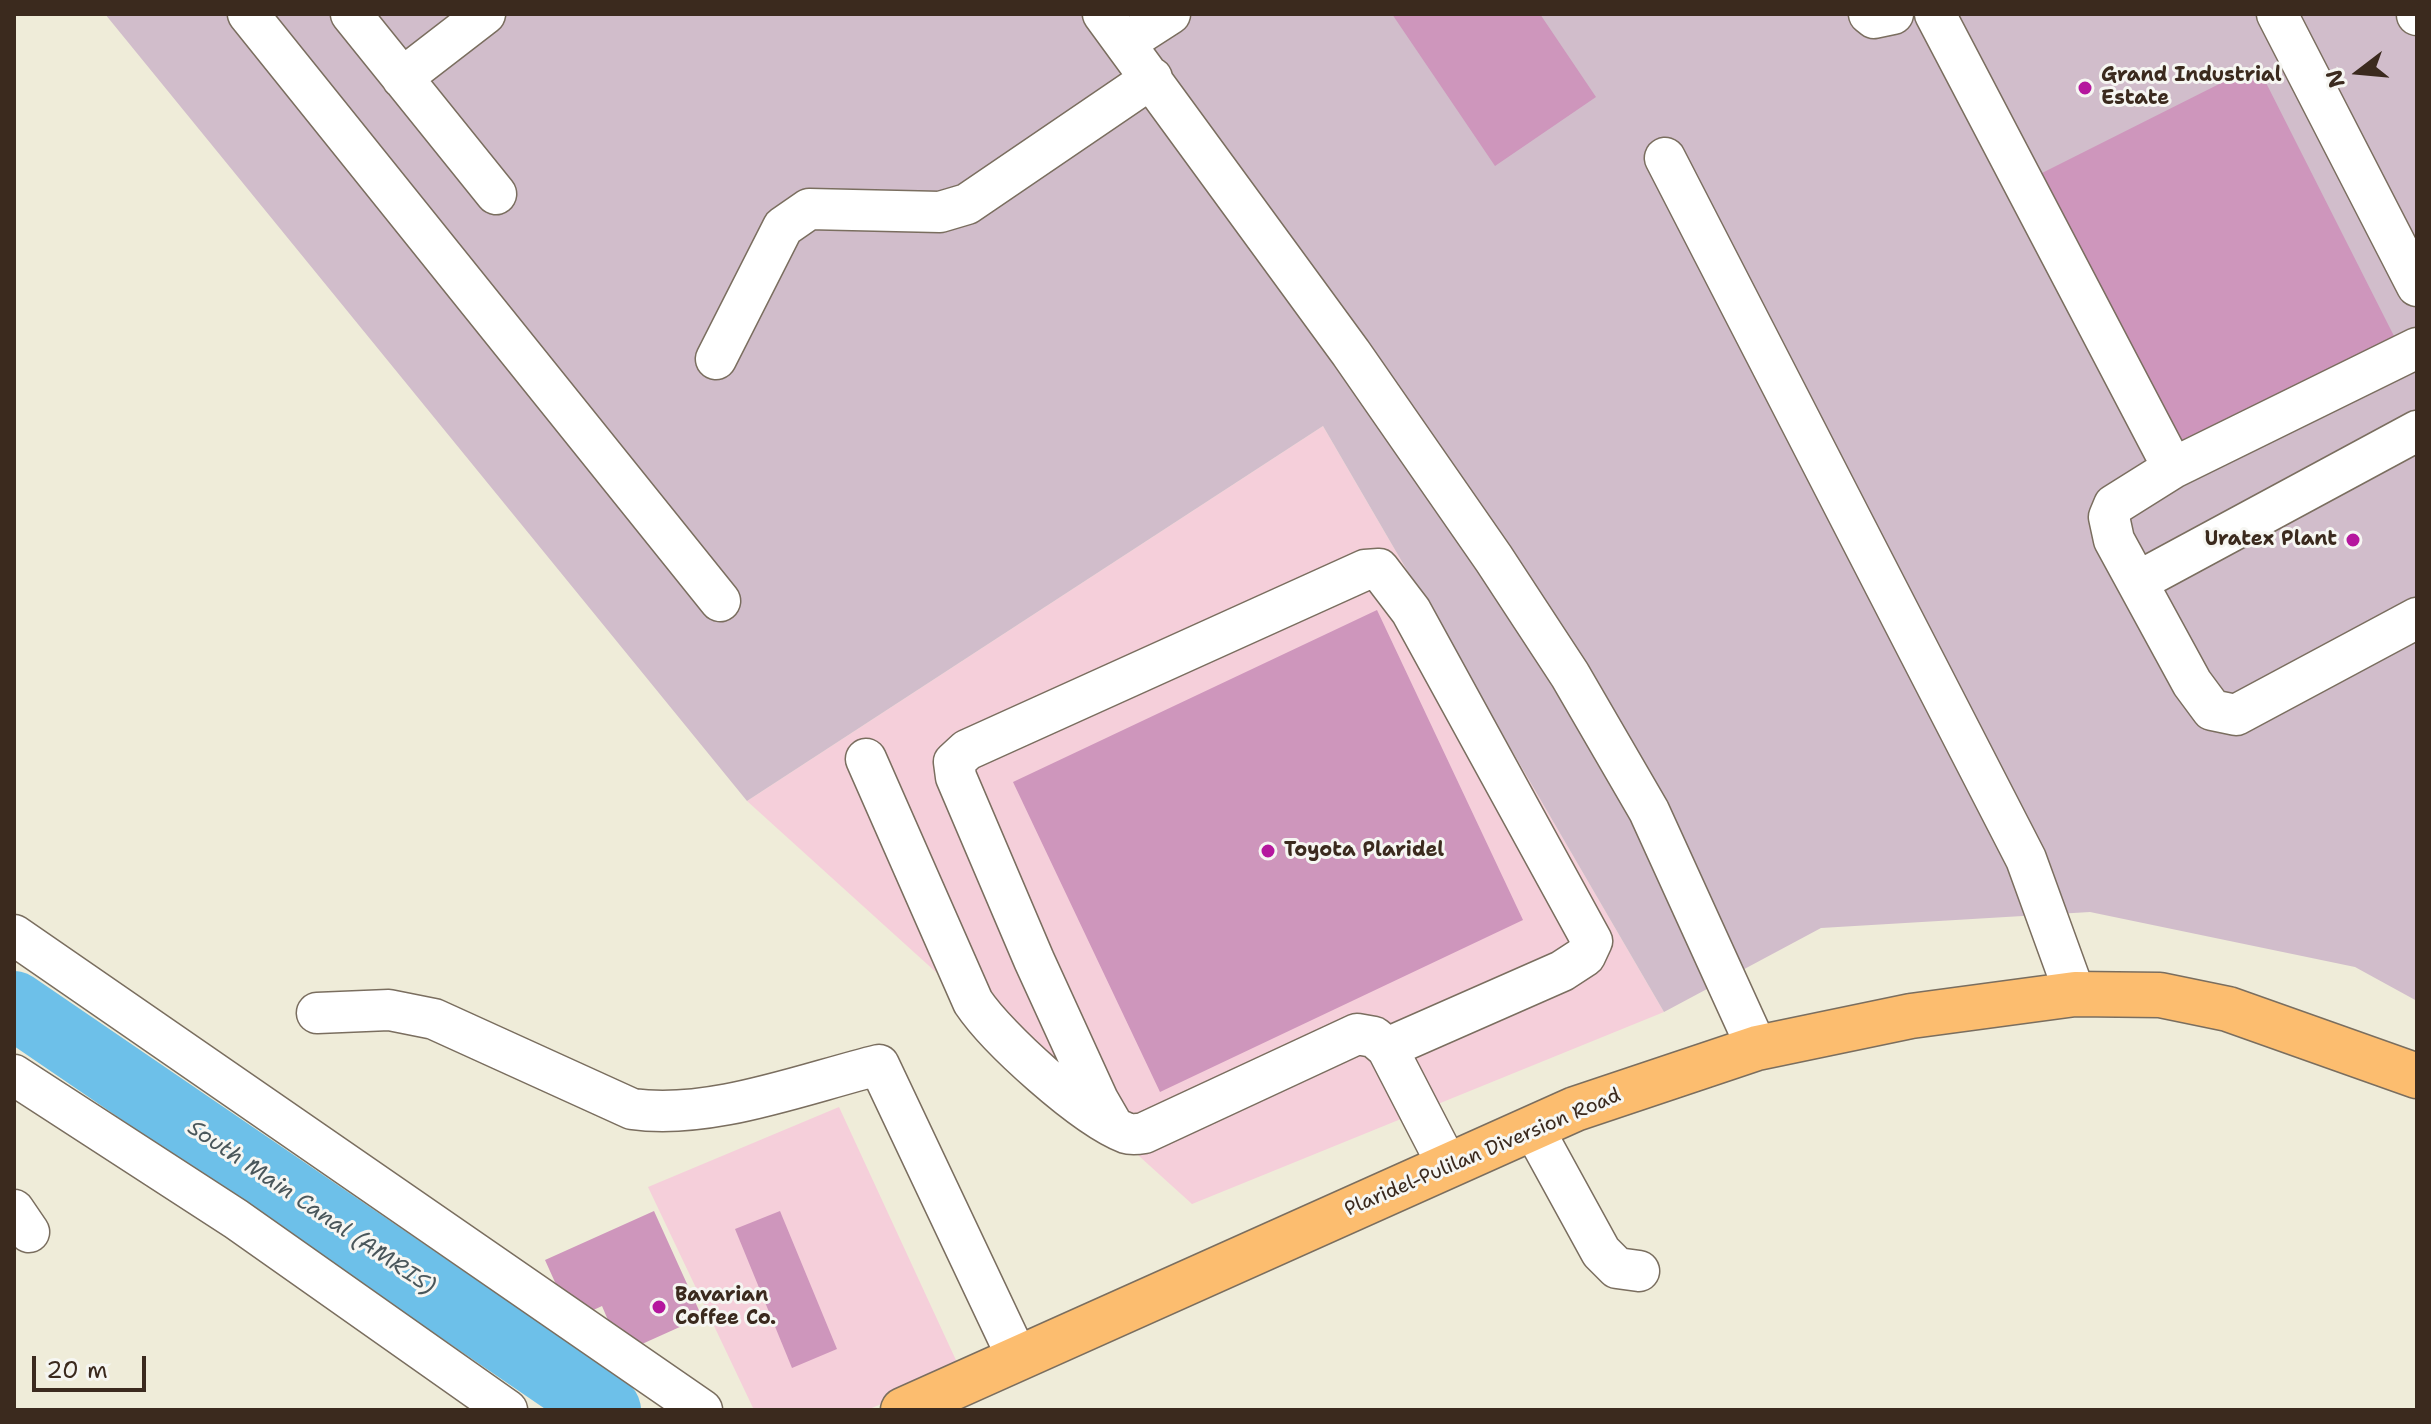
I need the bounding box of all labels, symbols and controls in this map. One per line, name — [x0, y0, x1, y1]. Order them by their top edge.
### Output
north arrow — [2319, 32, 2399, 112]
place label: Grand Industrial Estate — [2101, 64, 2282, 111]
text: N — [2319, 66, 2352, 91]
marker: Grand Industrial Estate — [2076, 79, 2094, 97]
place label: Uratex Plant — [2204, 528, 2337, 552]
marker: Uratex Plant — [2344, 531, 2362, 549]
place label: Toyota Plaridel — [1284, 839, 1444, 863]
marker: Toyota Plaridel — [1259, 842, 1277, 860]
street label: Plaridel-Pulilan Diversion Road — [1341, 1084, 1625, 1222]
water label: South Main Canal (AMRIS) — [182, 1115, 440, 1301]
place label: Bavarian Coffee Co. — [675, 1284, 776, 1331]
marker: Bavarian Coffee Co. — [650, 1298, 668, 1316]
scale bar — [36, 1340, 150, 1390]
text: 20 m — [46, 1354, 108, 1386]

